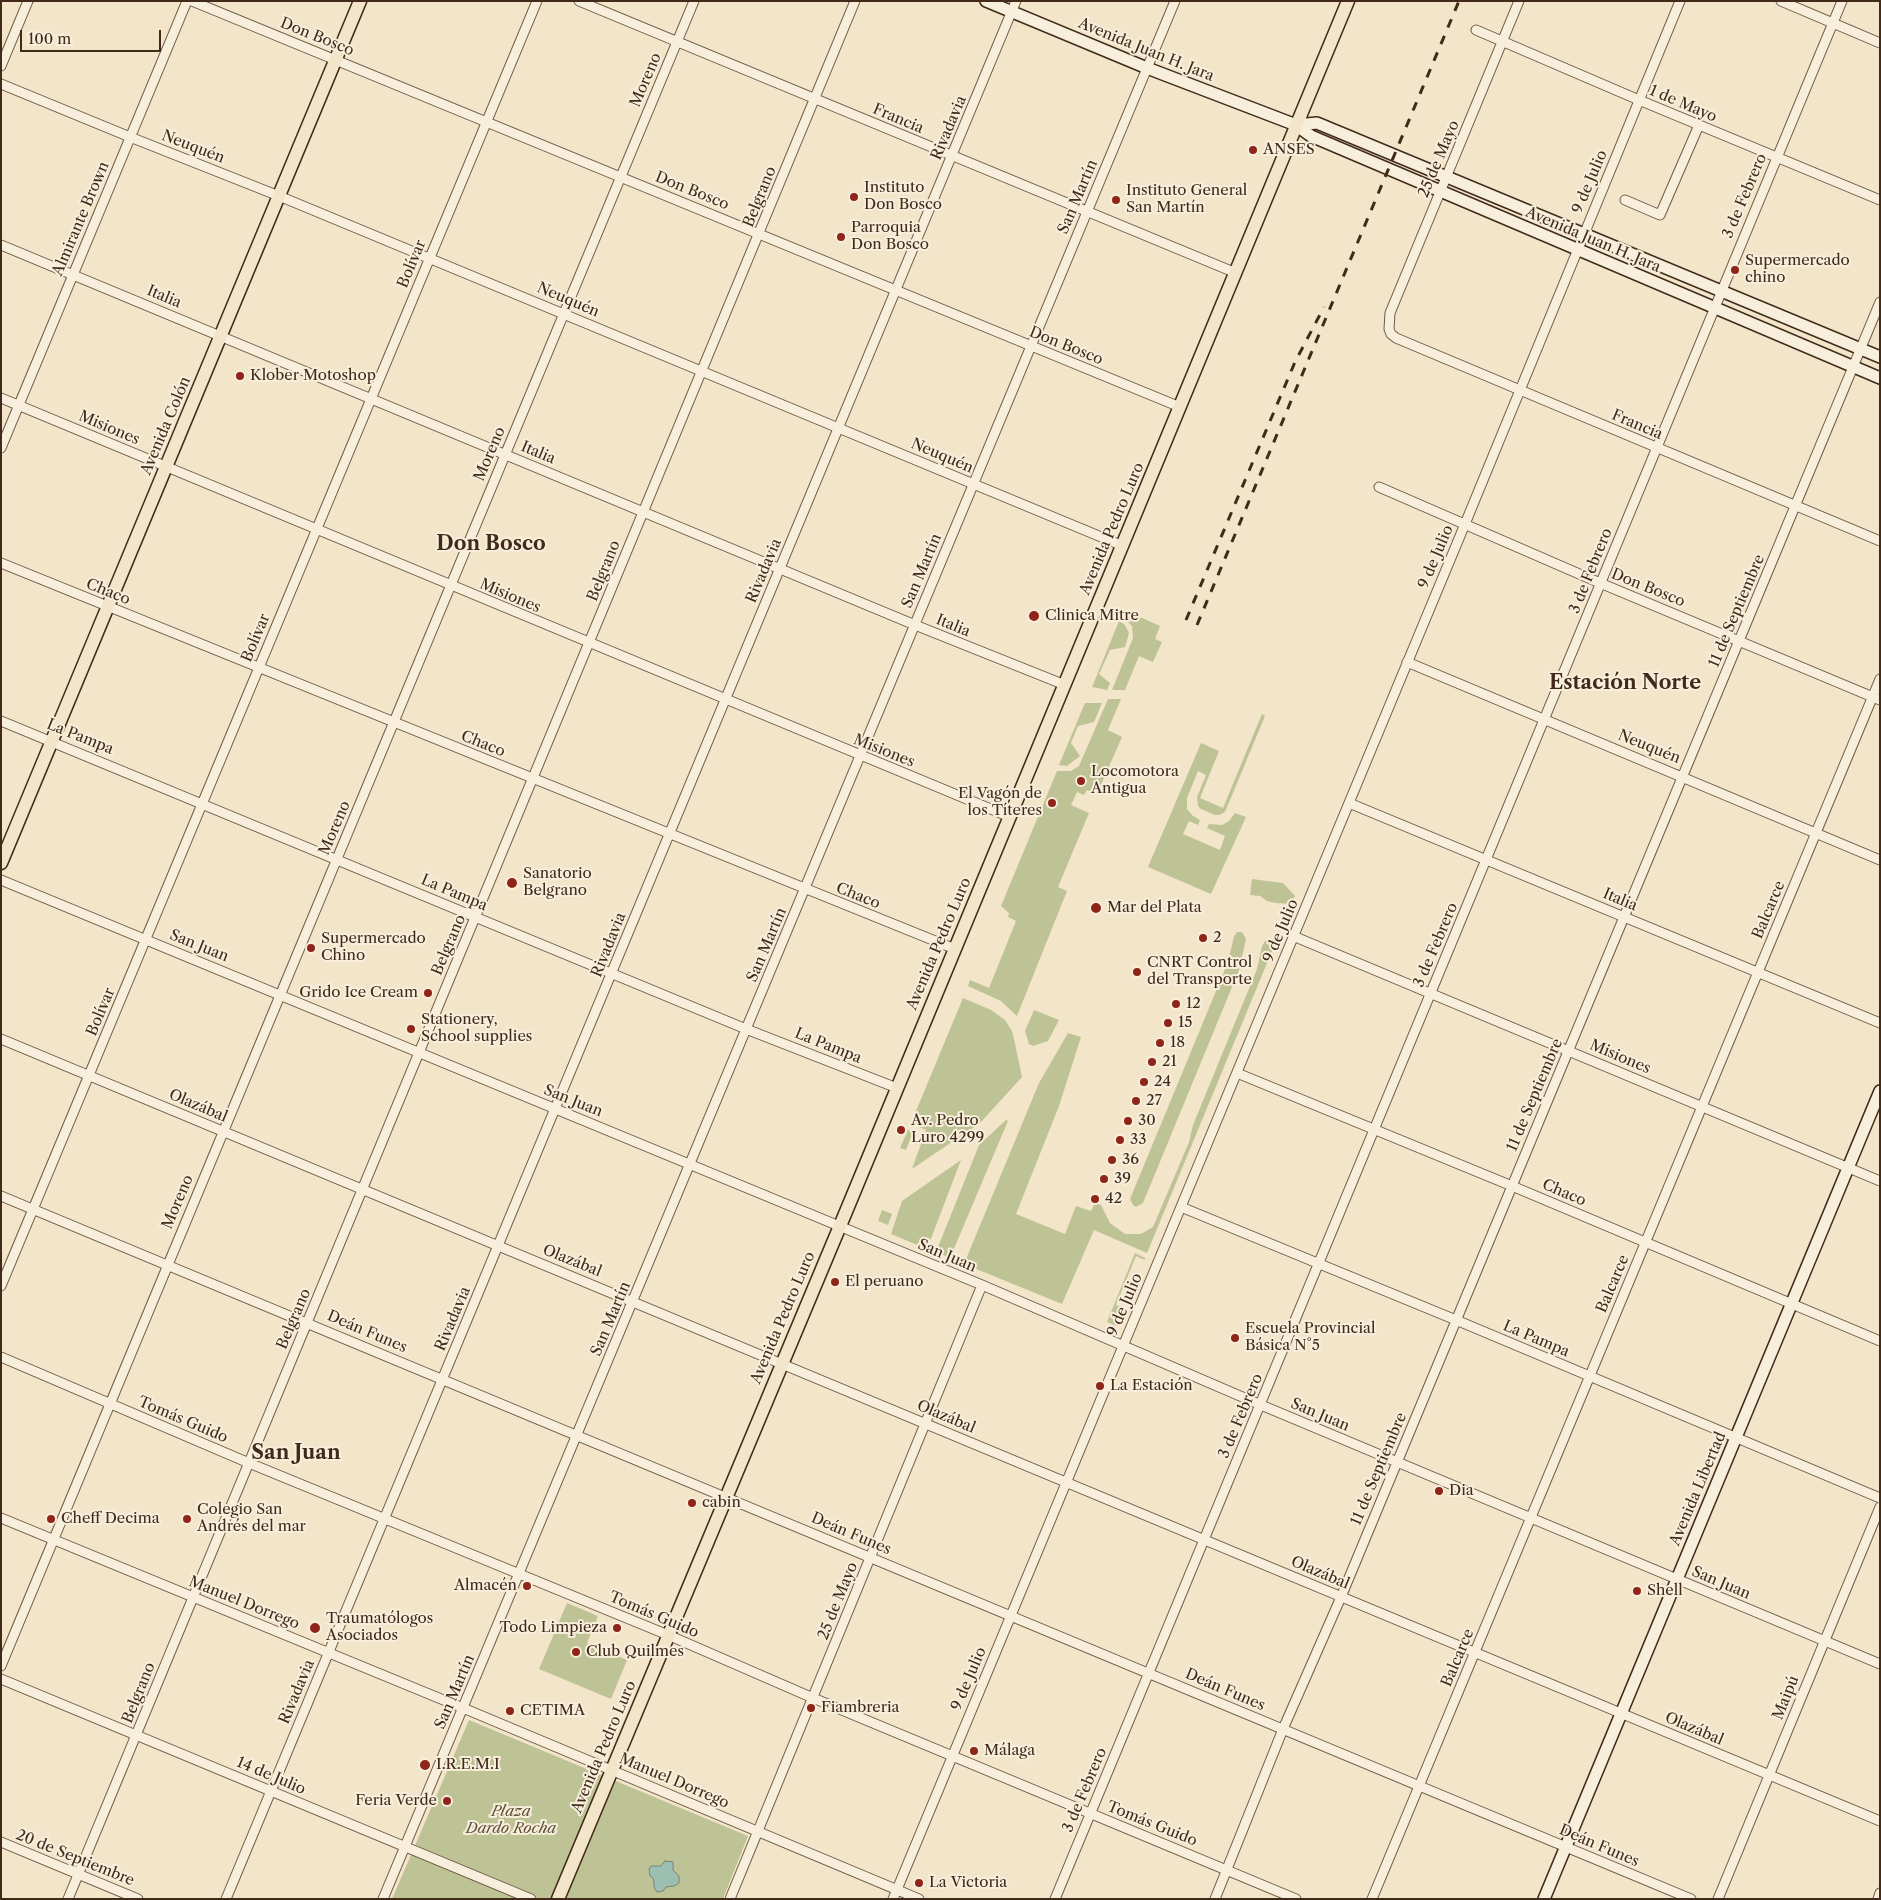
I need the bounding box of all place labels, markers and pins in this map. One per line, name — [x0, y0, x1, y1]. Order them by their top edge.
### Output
place label: ANSES — [1263, 141, 1315, 159]
marker: ANSES — [1247, 144, 1259, 156]
place label: Instituto Don Bosco — [864, 179, 942, 214]
place label: Instituto General San Martín — [1126, 182, 1247, 217]
marker: Instituto Don Bosco — [848, 191, 860, 203]
marker: Instituto General San Martín — [1110, 194, 1122, 206]
place label: Parroquia Don Bosco — [851, 219, 929, 254]
marker: Parroquia Don Bosco — [835, 231, 847, 243]
place label: Supermercado chino — [1745, 252, 1850, 287]
marker: Supermercado chino — [1729, 264, 1741, 276]
place label: Klober Motoshop — [250, 367, 376, 385]
marker: Klober Motoshop — [234, 370, 246, 382]
place label: Clinica Mitre — [1045, 607, 1139, 625]
marker: Clinica Mitre — [1027, 609, 1041, 623]
place label: Locomotora Antigua — [1091, 763, 1179, 798]
marker: Locomotora Antigua — [1075, 775, 1087, 787]
place label: El Vagón de los Títeres — [958, 785, 1042, 820]
marker: El Vagón de los Títeres — [1046, 797, 1058, 809]
place label: Sanatorio Belgrano — [523, 865, 592, 900]
marker: Sanatorio Belgrano — [505, 876, 519, 890]
place label: Mar del Plata — [1107, 899, 1202, 917]
marker: Mar del Plata — [1089, 901, 1103, 915]
place label: 2 — [1213, 929, 1222, 947]
place label: Supermercado Chino — [321, 930, 426, 965]
marker: 2 — [1197, 932, 1209, 944]
marker: Supermercado Chino — [305, 942, 317, 954]
place label: CNRT Control del Transporte — [1147, 954, 1252, 989]
marker: CNRT Control del Transporte — [1131, 966, 1143, 978]
place label: Grido Ice Cream — [299, 984, 418, 1002]
marker: Grido Ice Cream — [422, 987, 434, 999]
place label: 12 — [1186, 995, 1201, 1013]
marker: 12 — [1170, 998, 1182, 1010]
place label: Stationery, School supplies — [421, 1011, 532, 1046]
place label: 15 — [1178, 1014, 1192, 1032]
marker: 15 — [1162, 1017, 1174, 1029]
marker: Stationery, School supplies — [405, 1023, 417, 1035]
place label: 18 — [1170, 1034, 1185, 1052]
marker: 18 — [1154, 1037, 1166, 1049]
place label: 21 — [1162, 1053, 1177, 1071]
marker: 21 — [1146, 1056, 1158, 1068]
place label: 24 — [1154, 1073, 1171, 1091]
marker: 24 — [1138, 1076, 1150, 1088]
place label: 27 — [1146, 1092, 1162, 1110]
marker: 27 — [1130, 1095, 1142, 1107]
place label: Av. Pedro Luro 4299 — [911, 1112, 984, 1147]
place label: 30 — [1138, 1112, 1156, 1130]
marker: 30 — [1122, 1115, 1134, 1127]
marker: Av. Pedro Luro 4299 — [895, 1124, 907, 1136]
place label: 33 — [1130, 1131, 1147, 1149]
marker: 33 — [1114, 1134, 1126, 1146]
place label: 36 — [1122, 1151, 1139, 1169]
marker: 36 — [1106, 1154, 1118, 1166]
place label: 39 — [1114, 1170, 1131, 1188]
marker: 39 — [1098, 1173, 1110, 1185]
place label: 42 — [1105, 1190, 1122, 1208]
marker: 42 — [1089, 1193, 1101, 1205]
place label: El peruano — [845, 1273, 923, 1291]
marker: El peruano — [829, 1276, 841, 1288]
place label: Escuela Provincial Básica N°5 — [1245, 1320, 1375, 1355]
marker: Escuela Provincial Básica N°5 — [1229, 1332, 1241, 1344]
place label: La Estación — [1110, 1377, 1193, 1395]
marker: La Estación — [1094, 1380, 1106, 1392]
place label: Dia — [1449, 1482, 1474, 1500]
marker: Dia — [1433, 1485, 1445, 1497]
place label: cabin — [702, 1494, 741, 1512]
marker: cabin — [686, 1497, 698, 1509]
place label: Colegio San Andrés del mar — [197, 1501, 306, 1536]
place label: Cheff Decima — [61, 1510, 160, 1528]
marker: Cheff Decima — [45, 1513, 57, 1525]
marker: Colegio San Andrés del mar — [181, 1513, 193, 1525]
place label: Almacén — [454, 1577, 517, 1595]
marker: Almacén — [521, 1580, 533, 1592]
place label: Shell — [1647, 1582, 1683, 1600]
marker: Shell — [1631, 1585, 1643, 1597]
place label: Traumatólogos Asociados — [326, 1610, 433, 1645]
place label: Todo Limpieza — [499, 1619, 607, 1637]
marker: Traumatólogos Asociados — [308, 1621, 322, 1635]
marker: Todo Limpieza — [611, 1622, 623, 1634]
place label: Club Quilmes — [586, 1643, 684, 1661]
marker: Club Quilmes — [570, 1646, 582, 1658]
place label: Fiambreria — [821, 1699, 900, 1717]
place label: CETIMA — [520, 1702, 585, 1720]
marker: Fiambreria — [805, 1702, 817, 1714]
marker: CETIMA — [504, 1705, 516, 1717]
place label: Málaga — [984, 1742, 1035, 1760]
marker: Málaga — [968, 1745, 980, 1757]
place label: I.R.E.M.I — [436, 1756, 500, 1774]
marker: I.R.E.M.I — [418, 1758, 432, 1772]
place label: Feria Verde — [355, 1792, 437, 1810]
marker: Feria Verde — [441, 1795, 453, 1807]
place label: La Victoria — [929, 1874, 1007, 1892]
marker: La Victoria — [913, 1877, 925, 1889]

